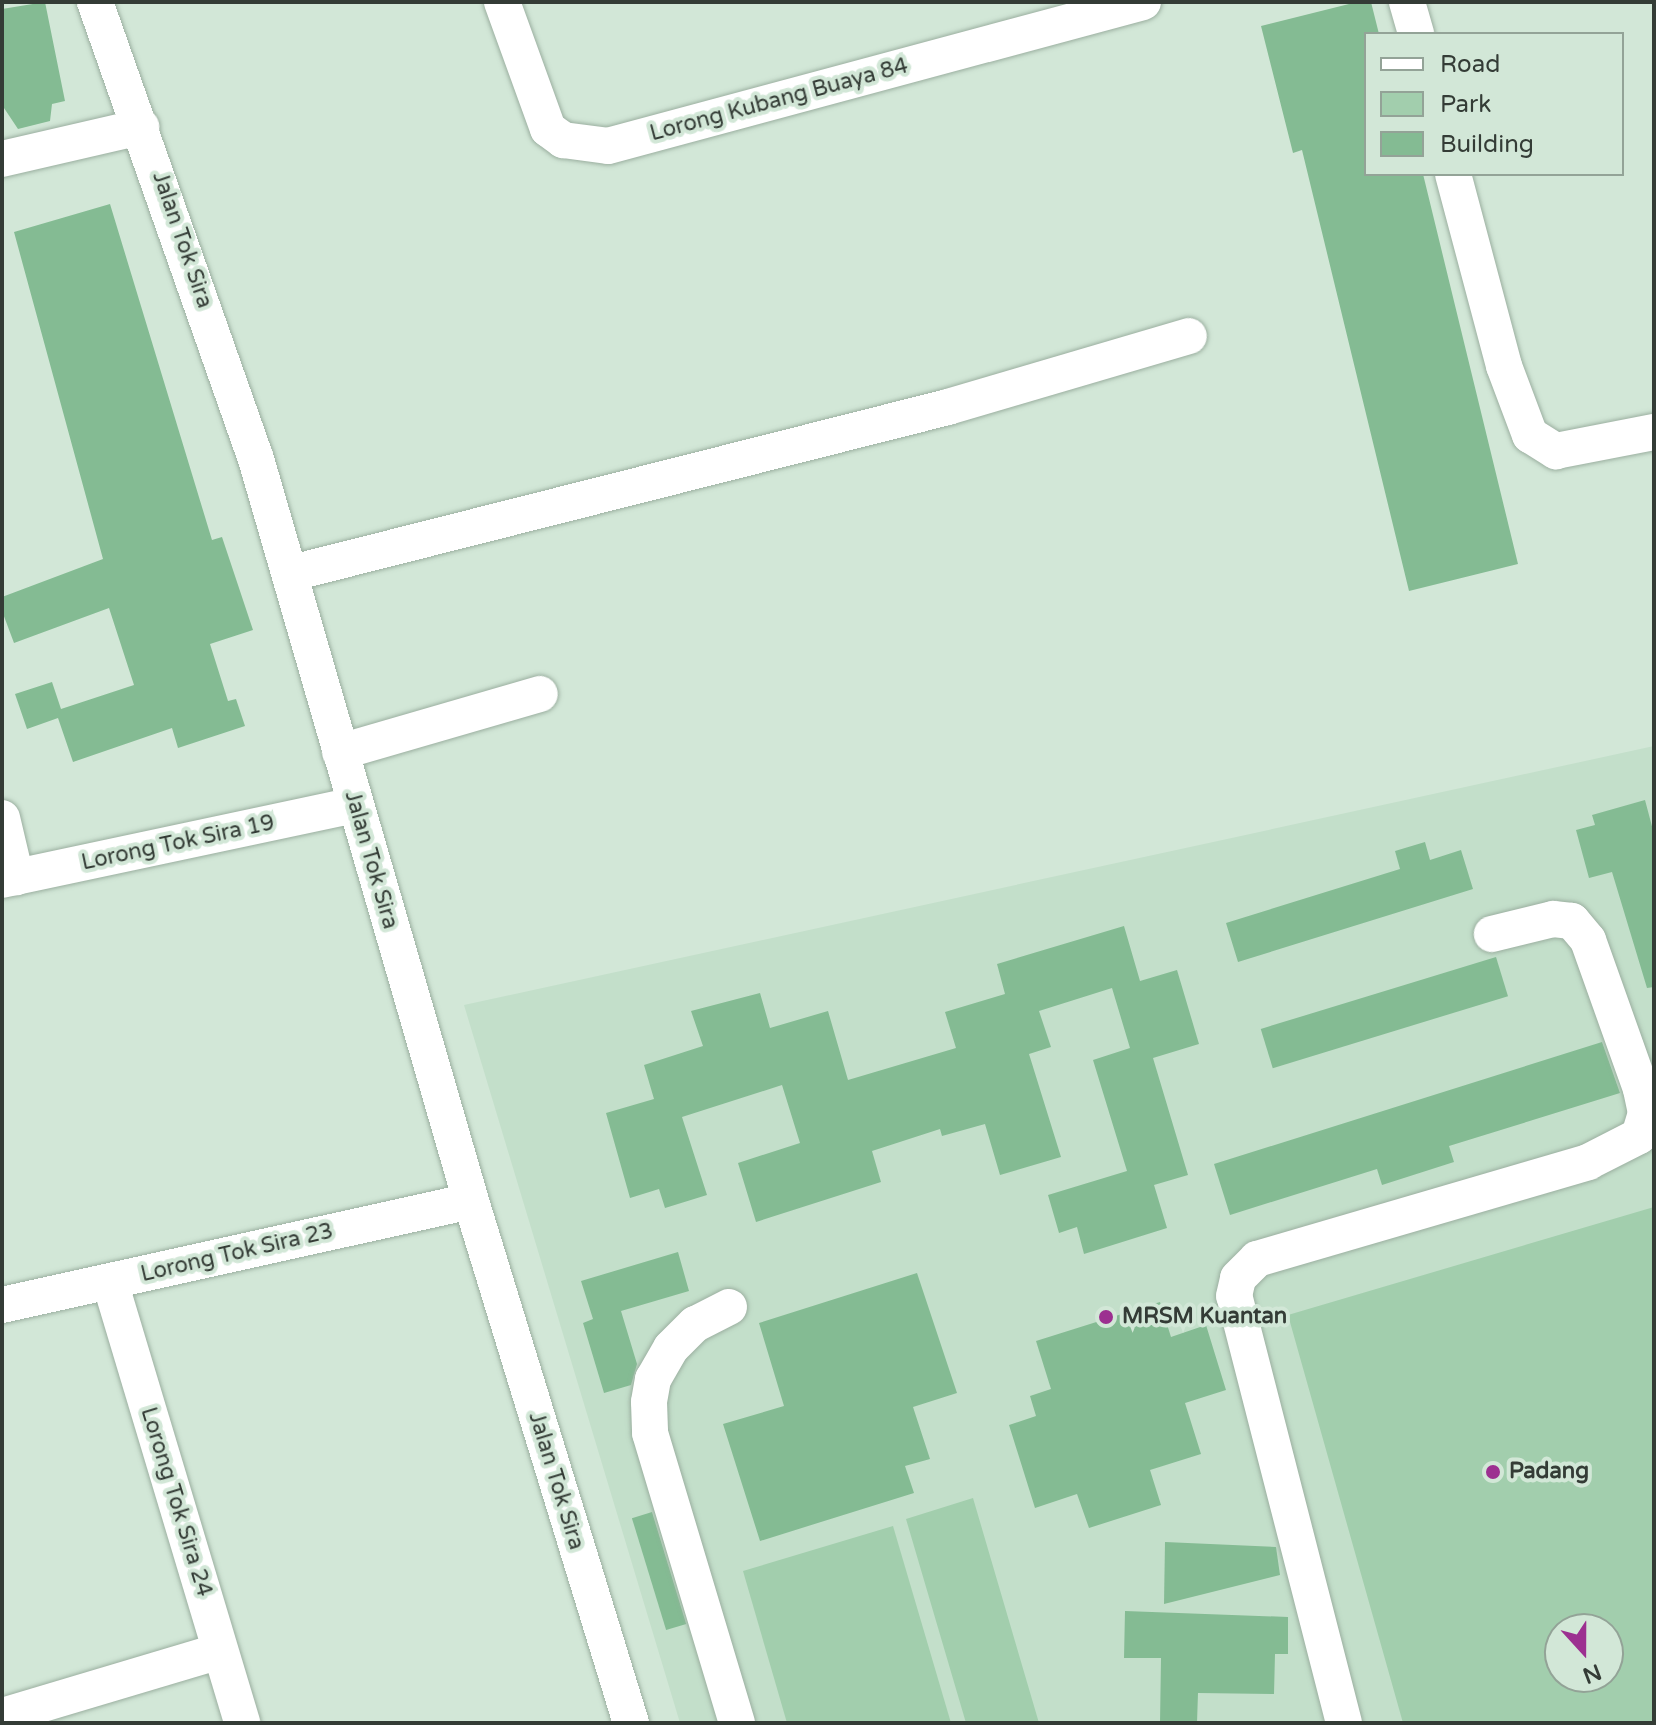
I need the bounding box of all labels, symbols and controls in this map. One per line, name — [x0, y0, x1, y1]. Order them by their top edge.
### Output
legend — [1364, 32, 1624, 176]
text: Road — [1440, 50, 1500, 79]
street label: Lorong Kubang Buaya 84 — [647, 53, 911, 147]
text: Park — [1440, 90, 1491, 119]
text: Building — [1440, 130, 1534, 159]
street label: Jalan Tok Sira — [146, 168, 218, 312]
street label: Jalan Tok Sira — [339, 788, 403, 932]
street label: Lorong Tok Sira 19 — [79, 810, 277, 876]
street label: Lorong Tok Sira 23 — [138, 1218, 336, 1288]
place label: MRSM Kuantan — [1122, 1304, 1287, 1330]
marker: MRSM Kuantan — [1097, 1308, 1115, 1326]
street label: Lorong Tok Sira 24 — [135, 1404, 217, 1600]
street label: Jalan Tok Sira — [523, 1409, 589, 1553]
place label: Padang — [1509, 1459, 1589, 1485]
marker: Padang — [1484, 1463, 1502, 1481]
north arrow — [1544, 1613, 1624, 1693]
text: N — [1579, 1658, 1605, 1689]

